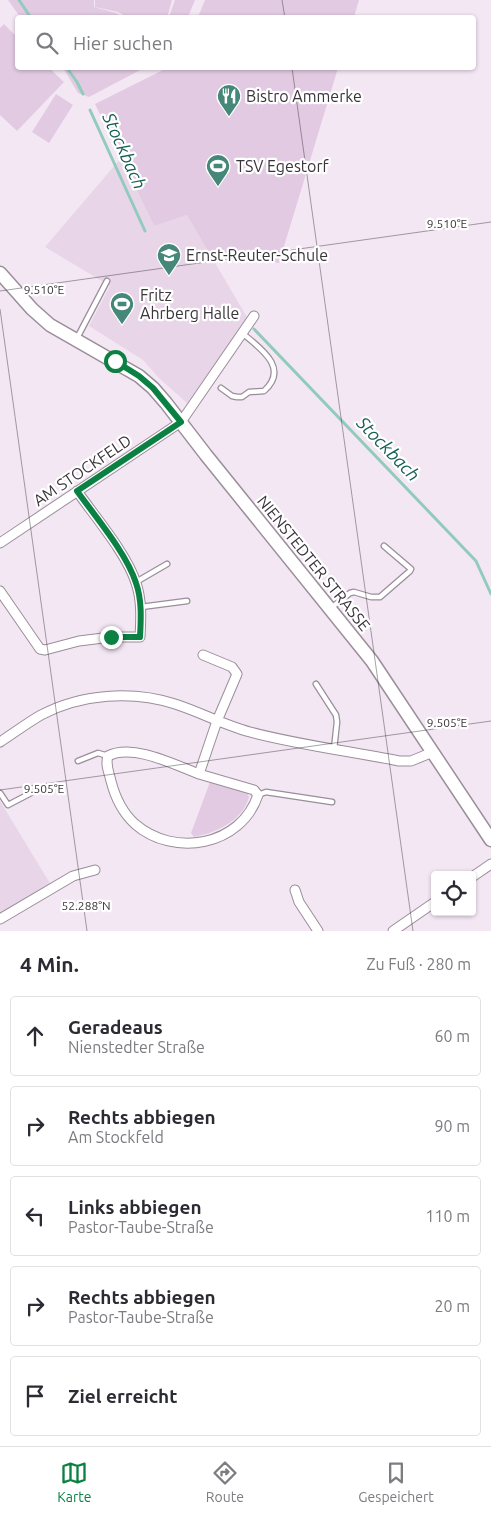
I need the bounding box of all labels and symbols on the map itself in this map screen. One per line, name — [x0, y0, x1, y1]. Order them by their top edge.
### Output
restaurant icon: Bistro Ammerke — [216, 83, 242, 117]
place label: Bistro Ammerke — [246, 87, 362, 105]
water label: Stockbach — [99, 108, 151, 192]
sports icon: TSV Egestorf — [205, 153, 231, 187]
place label: TSV Egestorf — [236, 157, 330, 175]
text: 9.510°E — [427, 217, 468, 230]
school or university icon: Ernst-Reuter-Schule — [156, 242, 182, 276]
place label: Ernst-Reuter-Schule — [186, 246, 328, 264]
text: 9.510°E — [24, 283, 65, 296]
place label: Fritz Ahrberg Halle — [140, 286, 239, 322]
sports icon: Fritz Ahrberg Halle — [109, 291, 135, 325]
route start — [104, 350, 127, 373]
water label: Stockbach — [353, 411, 424, 485]
street label: AM STOCKFELD — [30, 431, 134, 509]
street label: NIENSTEDTER STRASSE — [254, 492, 374, 634]
route end — [100, 626, 123, 649]
text: 9.505°E — [427, 716, 468, 729]
text: 9.505°E — [24, 782, 65, 795]
text: 52.288°N — [61, 899, 111, 912]

